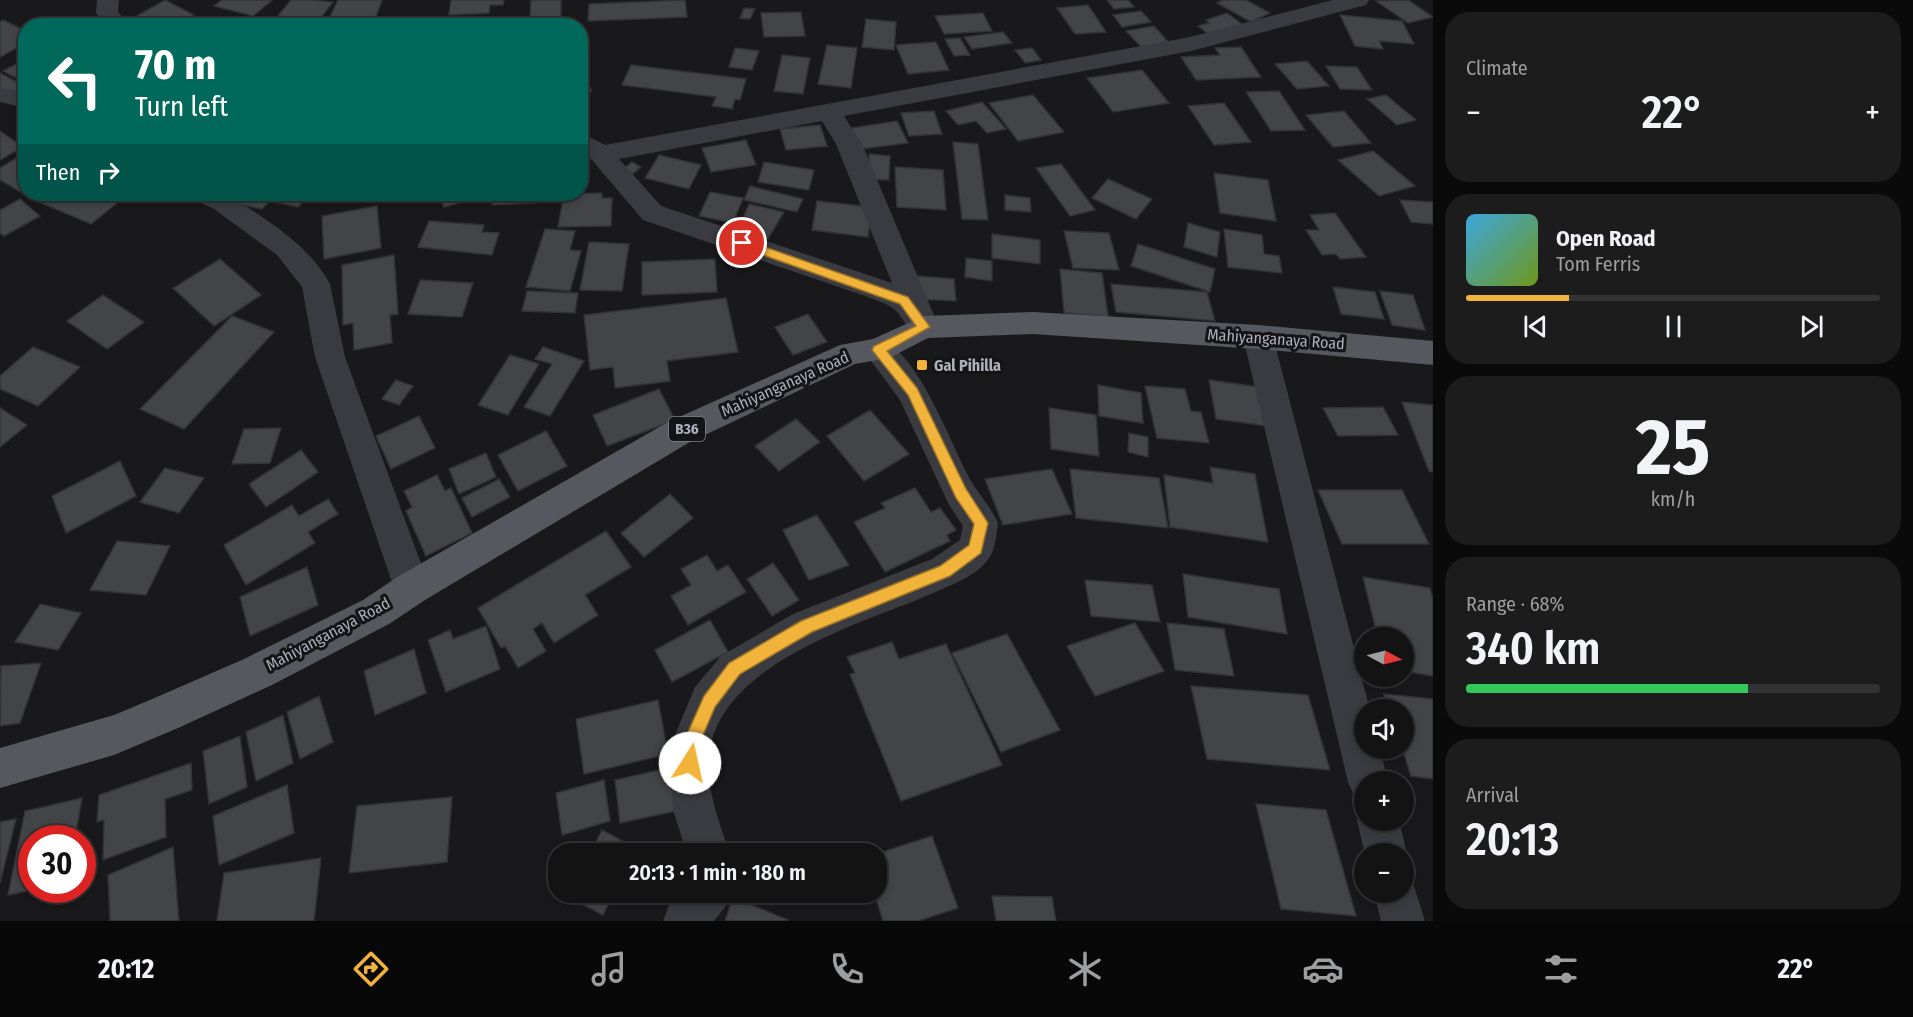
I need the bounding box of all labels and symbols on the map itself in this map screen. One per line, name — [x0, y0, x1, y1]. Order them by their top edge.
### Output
pin — [716, 217, 767, 268]
street label: Mahiyanganaya Road — [1207, 325, 1345, 353]
street label: Mahiyanganaya Road — [718, 347, 852, 421]
place label: Gal Pihilla — [934, 356, 1001, 375]
marker: Gal Pihilla — [915, 358, 929, 372]
road number: B36 — [669, 417, 705, 441]
street label: Mahiyanganaya Road — [263, 593, 393, 675]
north arrow — [1354, 627, 1414, 687]
position arrow — [658, 731, 722, 795]
speed limit sign: 30 — [18, 825, 96, 903]

